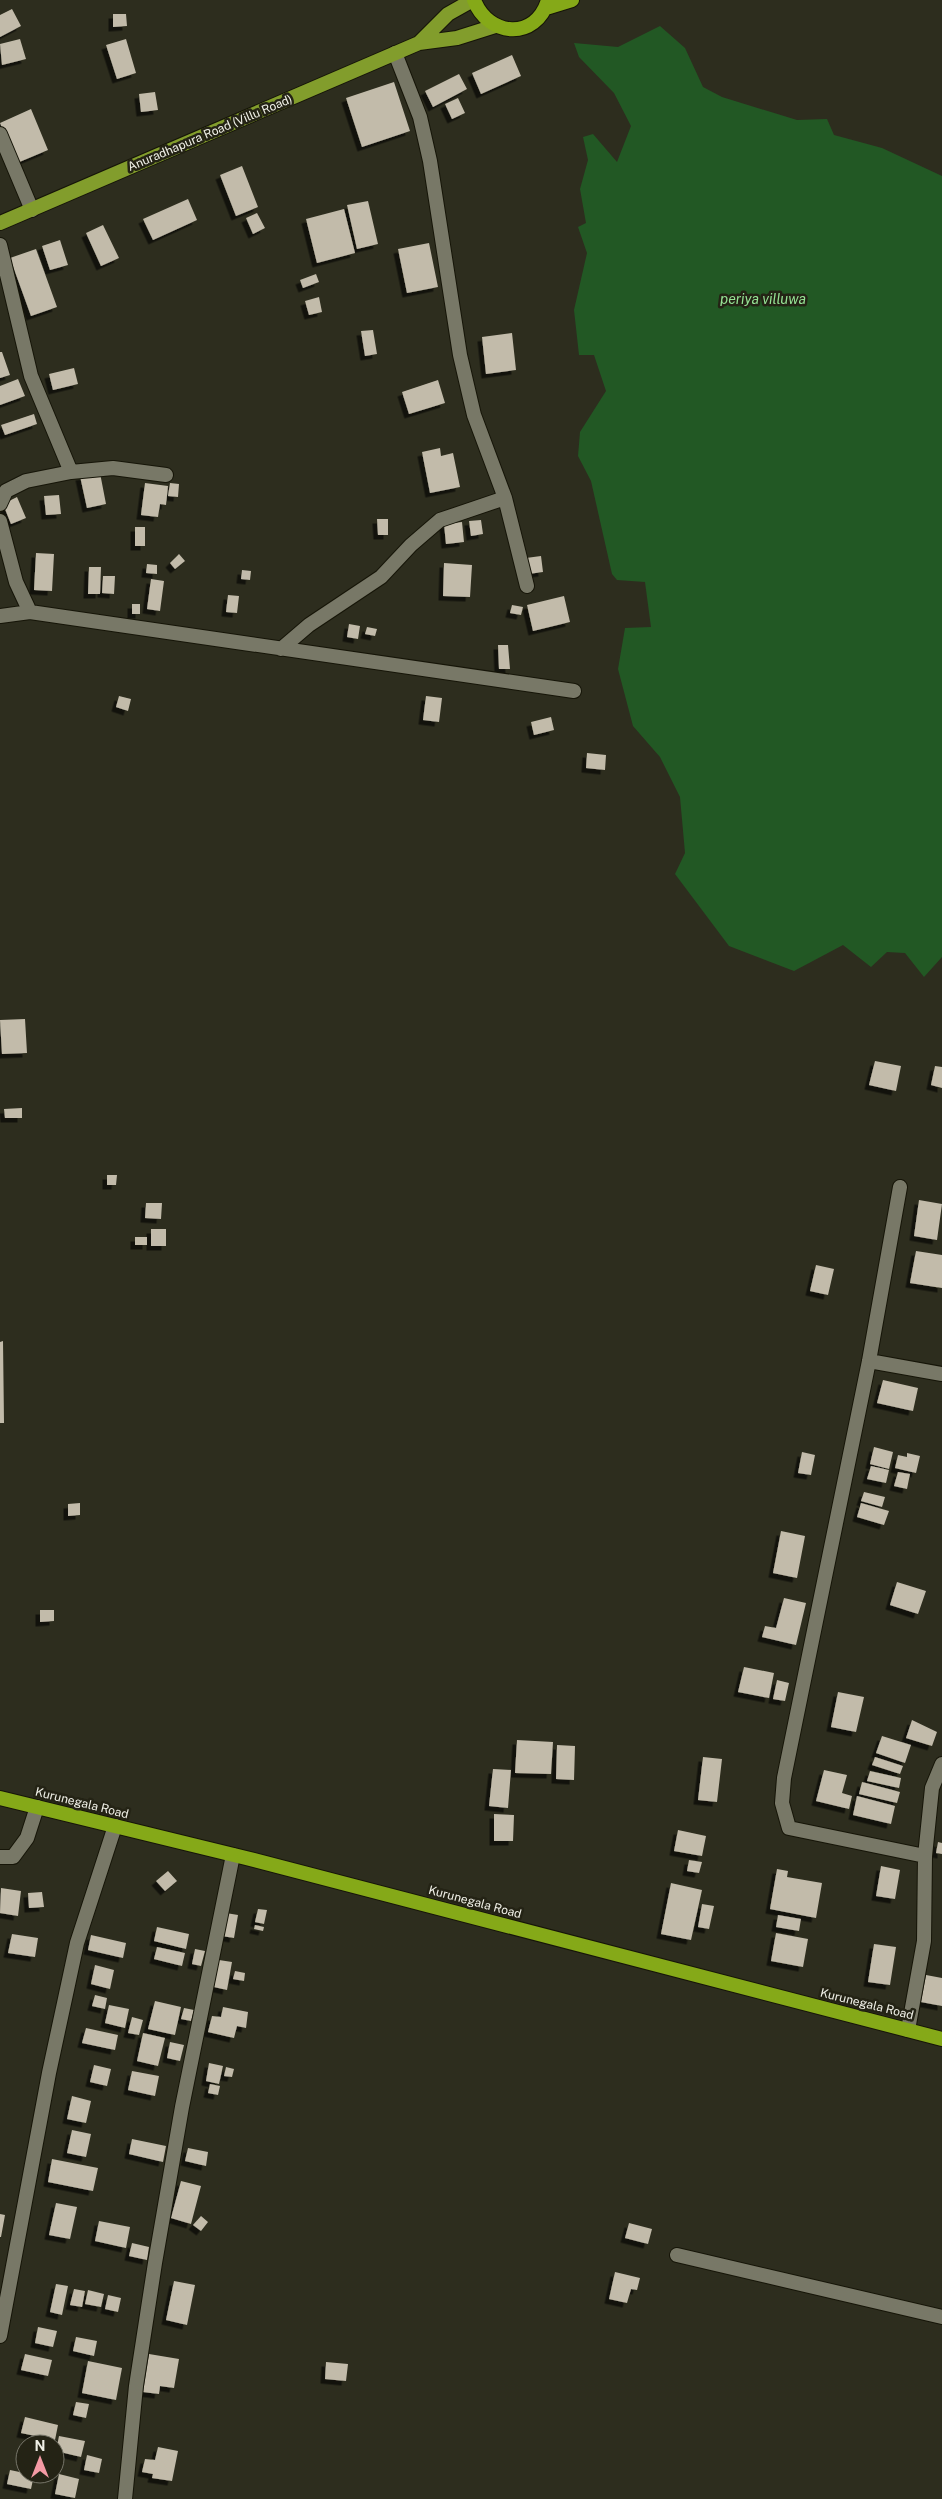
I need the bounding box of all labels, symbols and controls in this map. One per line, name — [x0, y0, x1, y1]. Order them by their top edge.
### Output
street label: Anuradhapura Road (Villu Road) — [126, 92, 294, 174]
water label: periya villuwa — [720, 291, 806, 307]
street label: Kurunegala Road — [34, 1785, 130, 1821]
street label: Kurunegala Road — [427, 1883, 523, 1921]
street label: Kurunegala Road — [819, 1986, 915, 2022]
north arrow — [15, 2434, 65, 2484]
text: N — [35, 2438, 45, 2454]

